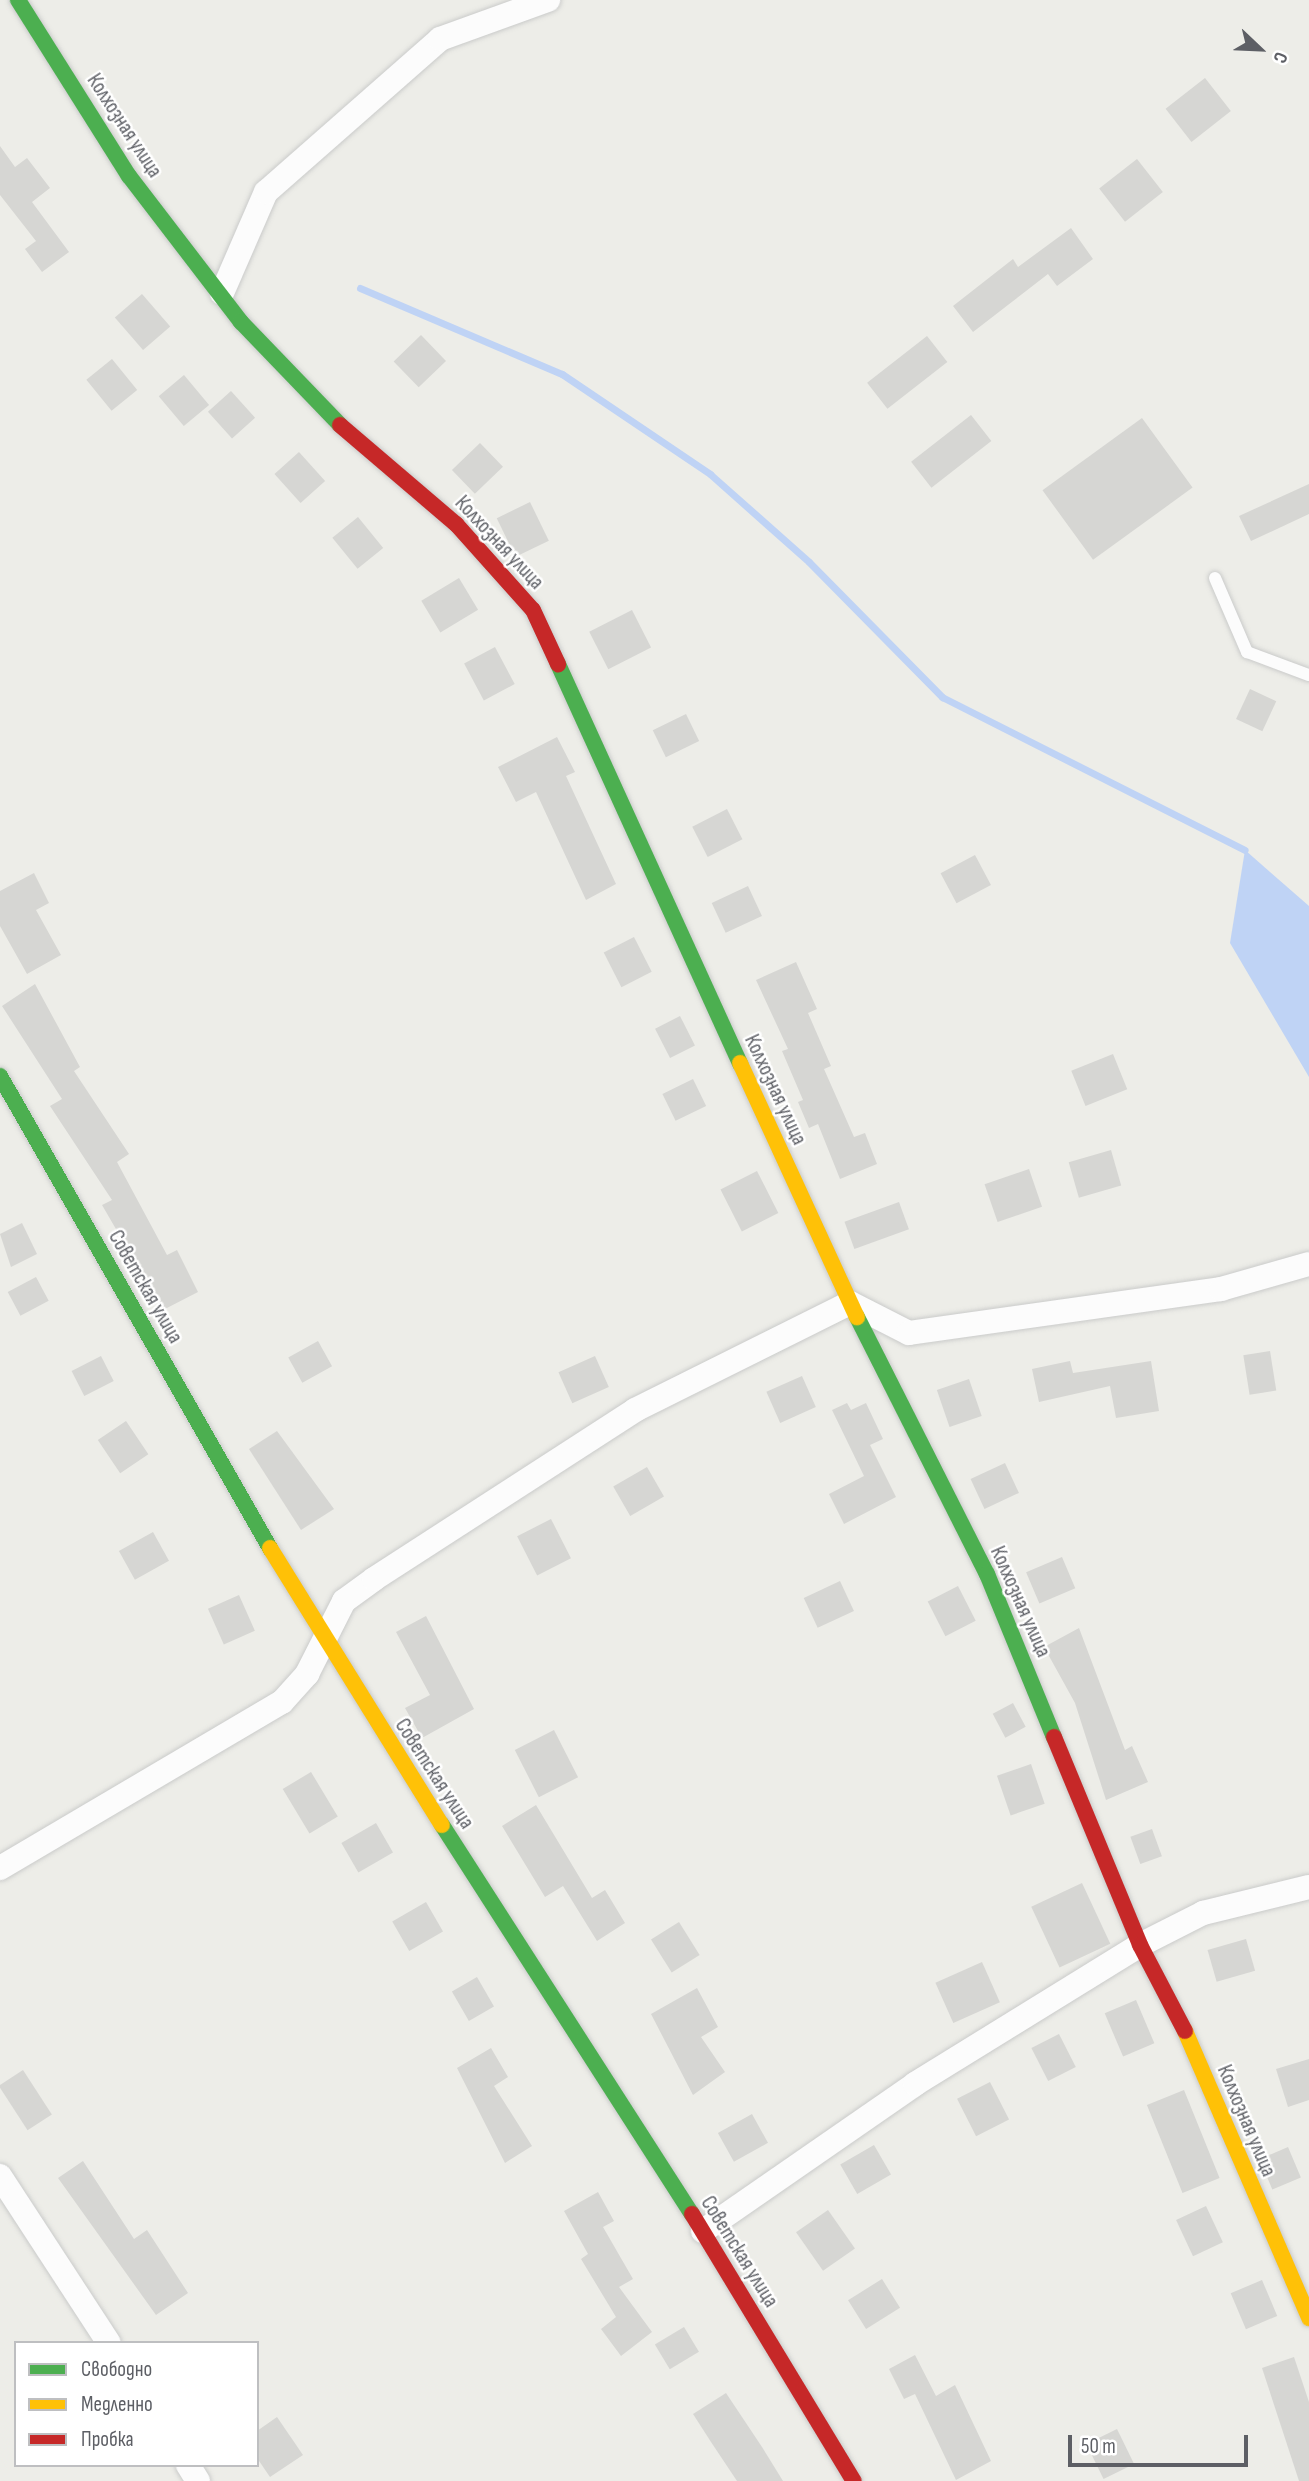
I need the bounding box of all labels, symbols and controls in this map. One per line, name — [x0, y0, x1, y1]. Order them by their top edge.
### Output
north arrow — [1225, 14, 1295, 84]
text: С — [1267, 48, 1292, 66]
street label: Колхозная улица — [81, 69, 167, 183]
street label: Колхозная улица — [449, 491, 549, 595]
street label: Колхозная улица — [738, 1031, 812, 1149]
street label: Советская улица — [103, 1226, 187, 1348]
street label: Колхозная улица — [984, 1543, 1056, 1661]
street label: Советская улица — [389, 1714, 479, 1834]
street label: Колхозная улица — [1211, 2061, 1281, 2181]
street label: Советская улица — [695, 2192, 783, 2312]
legend — [14, 2341, 259, 2467]
text: Свободно — [81, 2357, 152, 2382]
text: Медленно — [81, 2392, 153, 2417]
scale bar — [1071, 2422, 1251, 2466]
text: Пробка — [81, 2427, 134, 2452]
text: 50 m — [1081, 2434, 1116, 2459]

